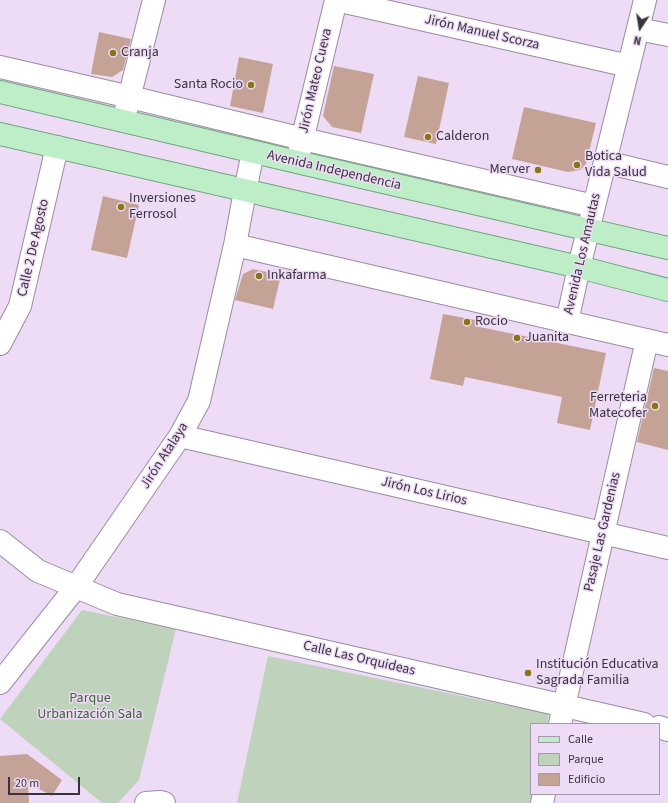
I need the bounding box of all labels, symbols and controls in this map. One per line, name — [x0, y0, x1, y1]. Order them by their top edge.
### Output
north arrow — [620, 8, 660, 48]
street label: Jirón Manuel Scorza — [423, 12, 541, 54]
street label: Jirón Mateo Cueva — [296, 27, 336, 135]
text: N — [632, 32, 643, 48]
place label: Cranja — [121, 45, 159, 61]
marker: Cranja — [108, 48, 118, 58]
place label: Santa Rocio — [174, 77, 243, 93]
marker: Santa Rocio — [246, 80, 256, 90]
place label: Calderon — [436, 129, 489, 145]
marker: Calderon — [423, 132, 433, 142]
street label: Avenida Independencia — [265, 147, 403, 195]
place label: Botica Vida Salud — [585, 149, 647, 182]
marker: Botica Vida Salud — [572, 160, 582, 170]
place label: Merver — [489, 162, 530, 178]
marker: Merver — [533, 165, 543, 175]
place label: Inversiones Ferrosol — [129, 191, 196, 224]
street label: Avenida Los Amautas — [561, 192, 605, 316]
street label: Calle 2 De Agosto — [15, 197, 53, 299]
marker: Inversiones Ferrosol — [116, 202, 126, 212]
place label: Inkafarma — [267, 268, 327, 284]
marker: Inkafarma — [254, 271, 264, 281]
place label: Rocio — [475, 314, 508, 330]
marker: Rocio — [462, 317, 472, 327]
place label: Juanita — [525, 330, 569, 346]
marker: Juanita — [512, 333, 522, 343]
place label: Ferreteria Matecofer — [589, 390, 647, 422]
marker: Ferreteria Matecofer — [650, 401, 660, 411]
street label: Jirón Atalaya — [137, 420, 193, 492]
street label: Pasaje Las Gardenias — [581, 471, 625, 593]
street label: Jirón Los Lirios — [379, 474, 469, 510]
street label: Calle Las Orquideas — [301, 638, 417, 680]
place label: Institución Educativa Sagrada Familia — [536, 657, 659, 690]
marker: Institución Educativa Sagrada Familia — [523, 668, 533, 678]
park label: Parque Urbanización Sala — [37, 691, 143, 724]
legend — [530, 723, 660, 795]
text: Calle — [568, 731, 593, 748]
text: Parque — [568, 751, 604, 768]
scale bar — [10, 769, 82, 795]
text: Edificio — [568, 771, 605, 788]
text: 20 m — [15, 775, 39, 792]

